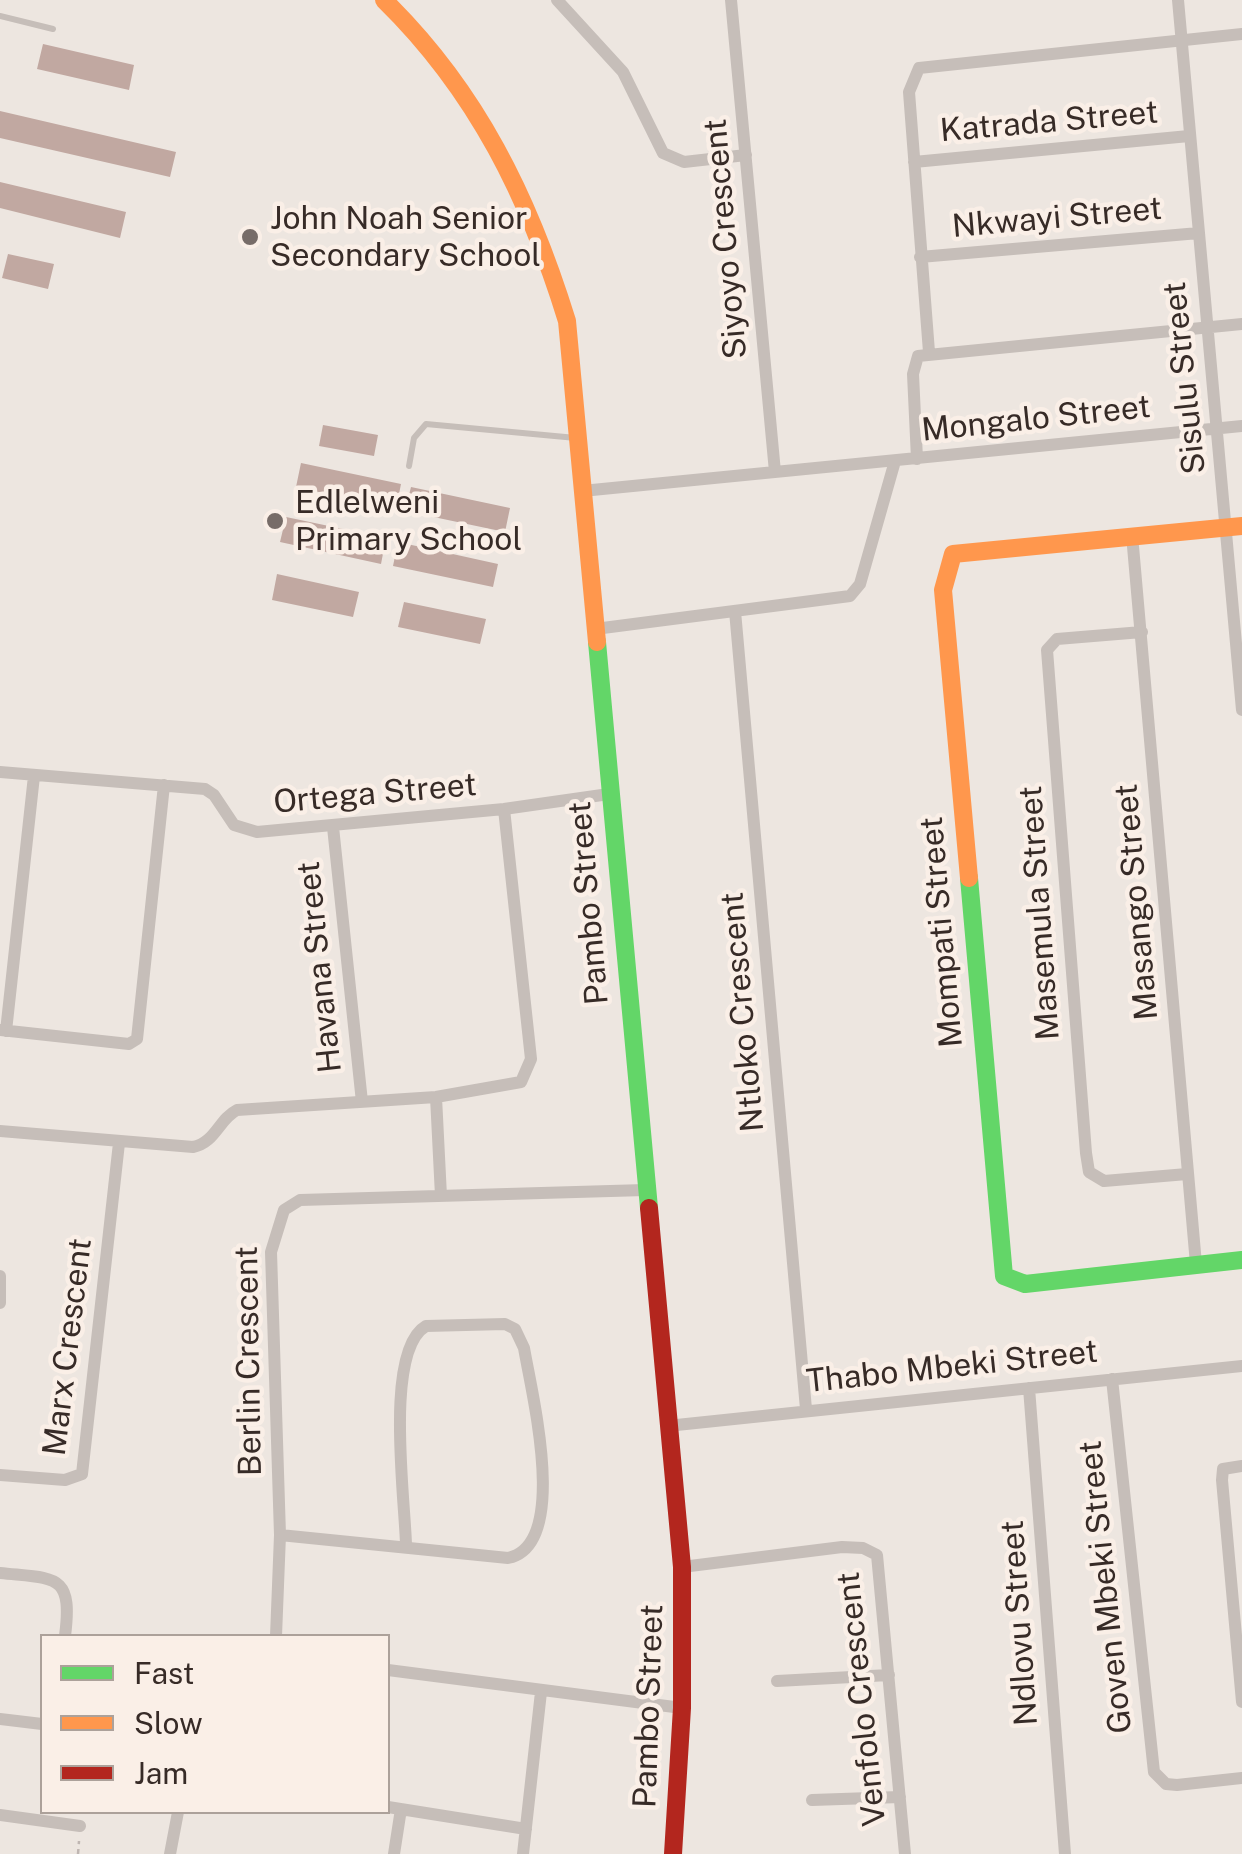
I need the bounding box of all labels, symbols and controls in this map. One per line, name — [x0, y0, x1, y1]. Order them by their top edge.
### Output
street label: Katrada Street — [938, 93, 1160, 151]
street label: Siyoyo Crescent — [696, 117, 756, 361]
street label: Nkwayi Street — [950, 190, 1164, 246]
place label: John Noah Senior Secondary School — [270, 200, 541, 275]
marker: John Noah Senior Secondary School — [239, 226, 261, 248]
street label: Sisulu Street — [1156, 280, 1214, 476]
street label: Mongalo Street — [920, 388, 1152, 450]
place label: Edlelweni Primary School — [295, 484, 522, 559]
marker: Edlelweni Primary School — [264, 510, 286, 532]
street label: Ortega Street — [272, 766, 478, 822]
street label: Masango Street — [1108, 782, 1166, 1022]
street label: Masemula Street — [1012, 784, 1068, 1042]
street label: Pambo Street — [561, 800, 617, 1006]
street label: Mompati Street — [913, 815, 971, 1049]
street label: Havana Street — [290, 859, 350, 1075]
street label: Ntloko Crescent — [713, 890, 773, 1134]
street label: Marx Crescent — [36, 1236, 100, 1458]
street label: Berlin Crescent — [228, 1246, 270, 1476]
street label: Thabo Mbeki Street — [804, 1333, 1100, 1401]
street label: Goven Mbeki Street — [1072, 1439, 1140, 1735]
street label: Ndlovu Street — [994, 1519, 1046, 1727]
street label: Venfolo Crescent — [830, 1570, 894, 1828]
street label: Pambo Street — [626, 1603, 672, 1809]
legend — [40, 1634, 390, 1814]
text: Fast — [134, 1655, 194, 1691]
text: Slow — [134, 1705, 203, 1741]
text: Jam — [134, 1755, 188, 1791]

